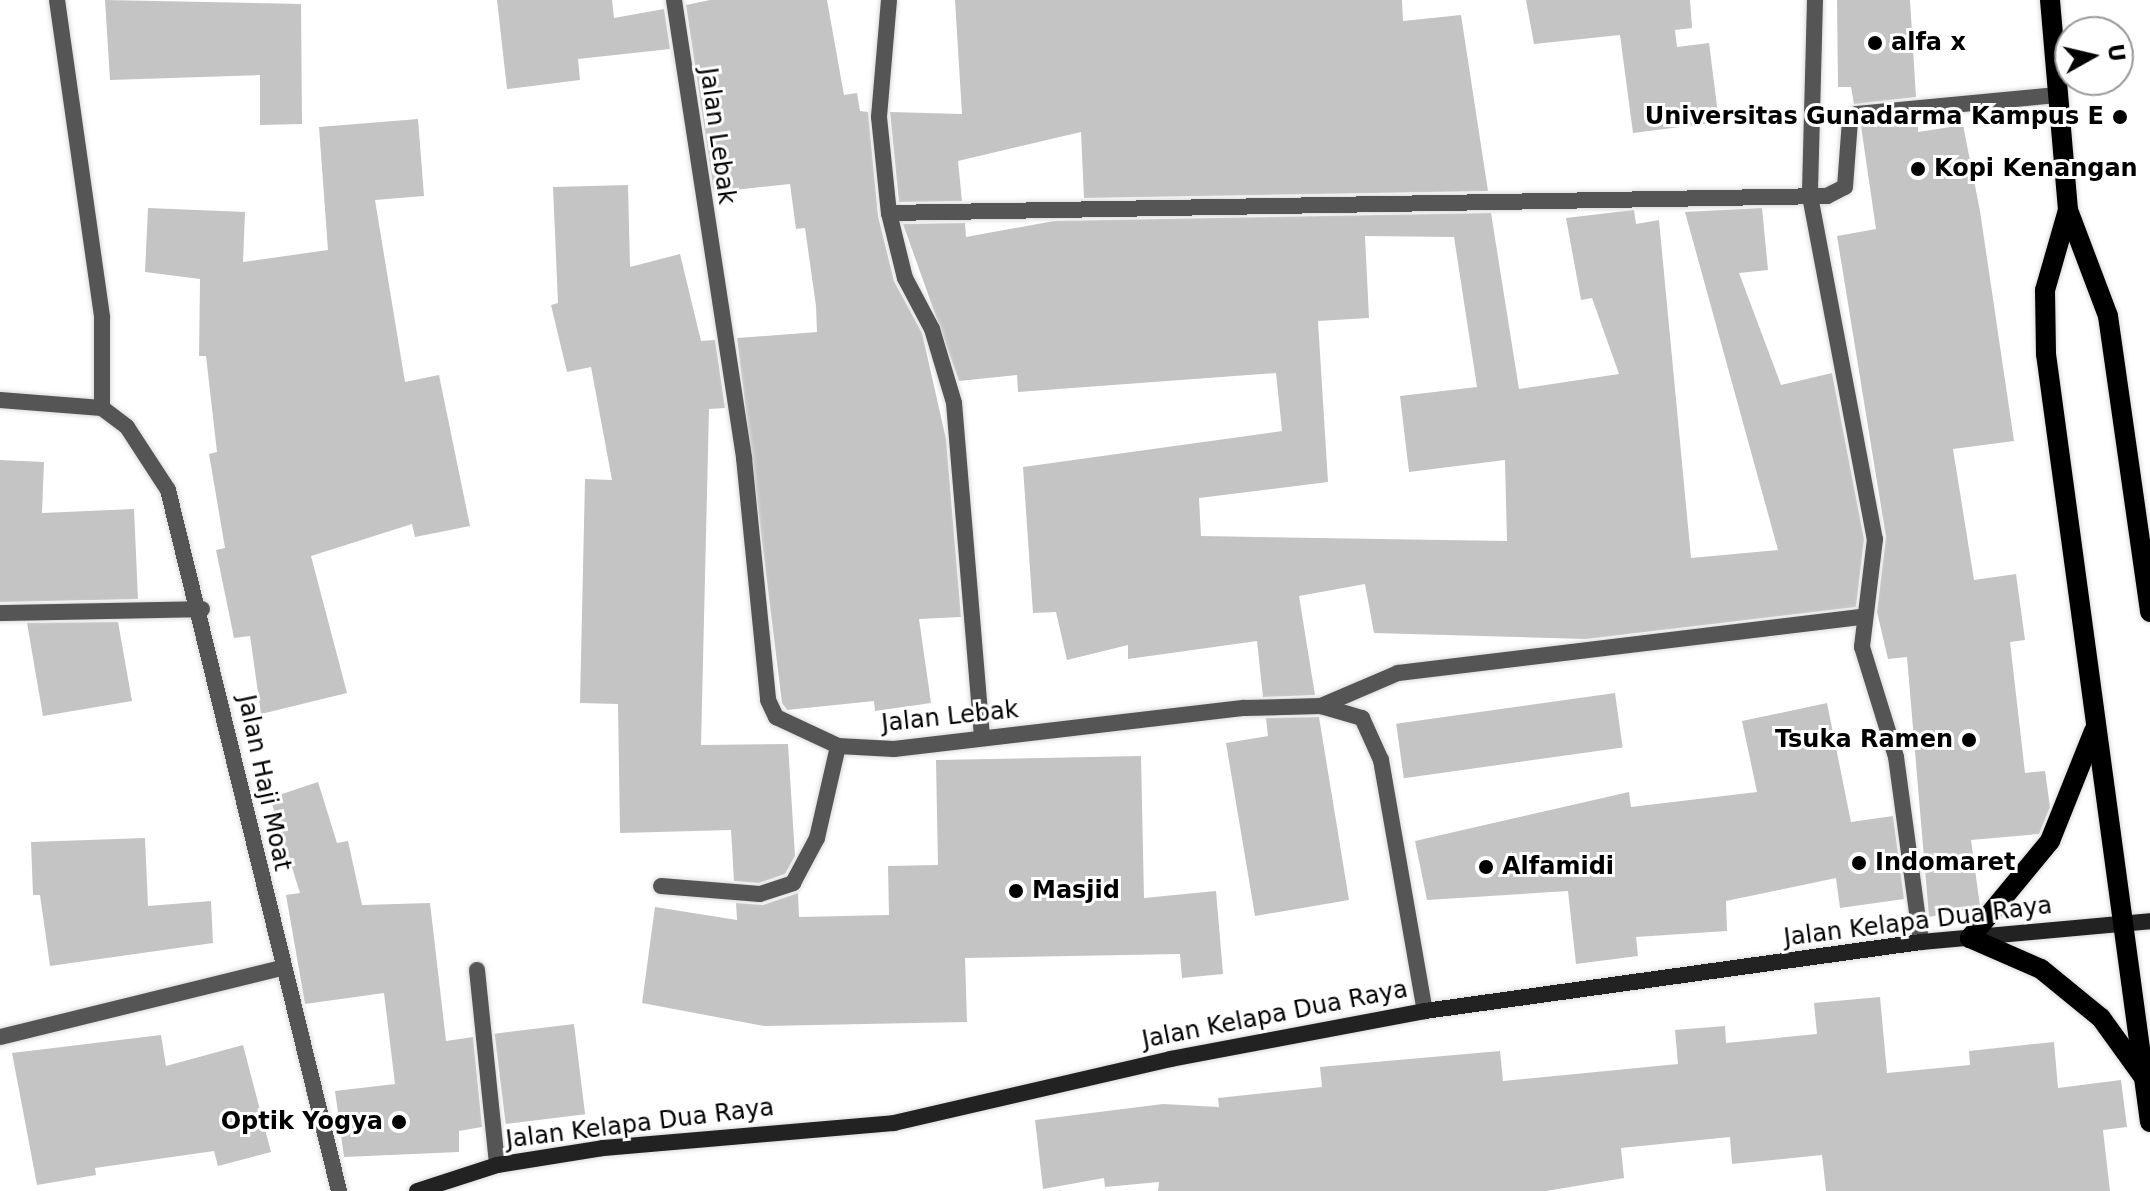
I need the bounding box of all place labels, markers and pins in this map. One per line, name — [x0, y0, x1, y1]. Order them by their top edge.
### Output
place label: alfa x — [1891, 29, 1966, 57]
marker: alfa x — [1866, 34, 1884, 52]
place label: Universitas Gunadarma Kampus E — [1645, 103, 2104, 131]
marker: Universitas Gunadarma Kampus E — [2111, 108, 2129, 126]
place label: Kopi Kenangan — [1934, 155, 2138, 183]
marker: Kopi Kenangan — [1909, 160, 1927, 178]
place label: Tsuka Ramen — [1775, 726, 1953, 754]
marker: Tsuka Ramen — [1960, 731, 1978, 749]
place label: Indomaret — [1875, 849, 2015, 877]
place label: Alfamidi — [1502, 853, 1614, 881]
marker: Indomaret — [1850, 854, 1868, 872]
marker: Alfamidi — [1477, 858, 1495, 876]
place label: Masjid — [1032, 877, 1120, 905]
marker: Masjid — [1007, 882, 1025, 900]
place label: Optik Yogya — [221, 1108, 383, 1136]
marker: Optik Yogya — [390, 1113, 408, 1131]

